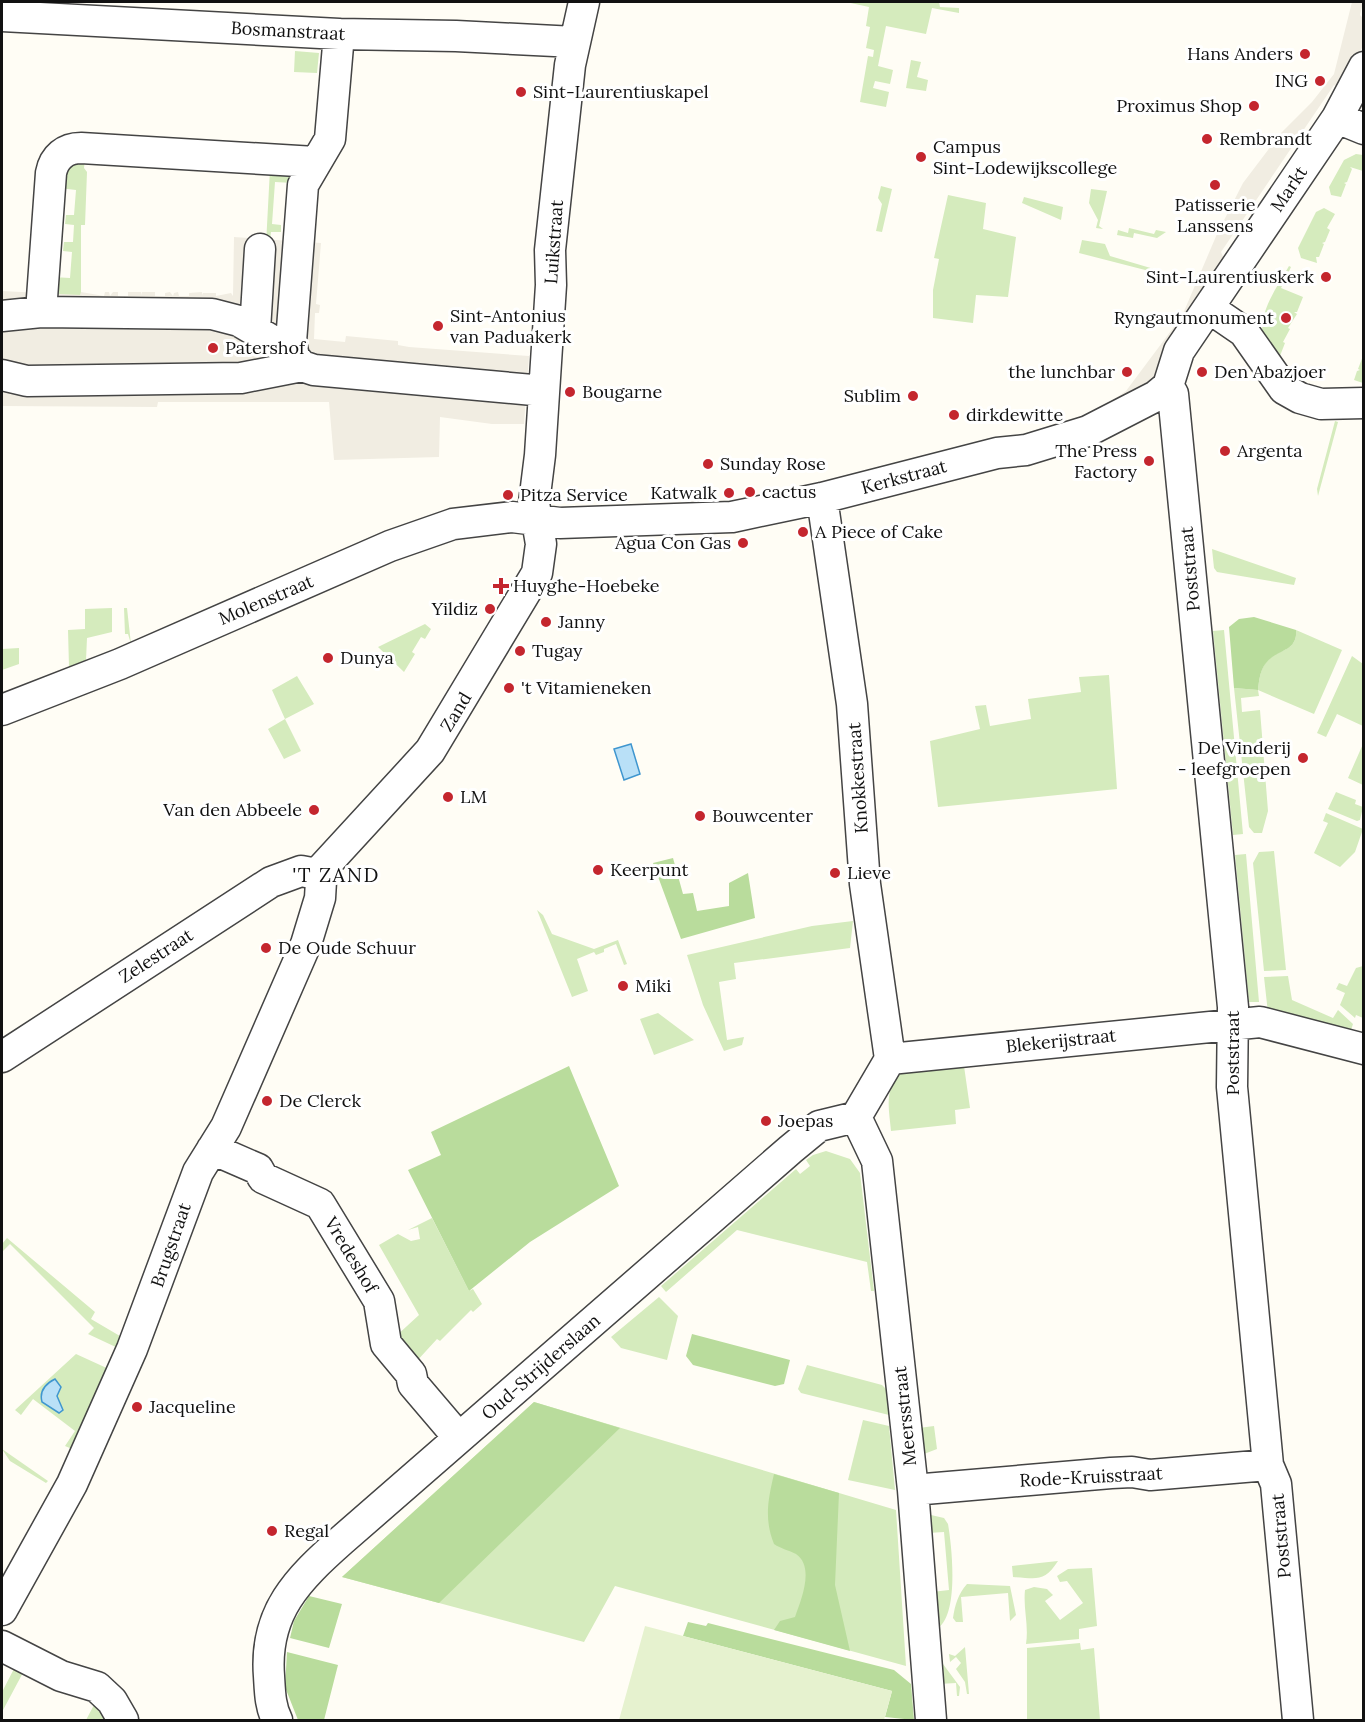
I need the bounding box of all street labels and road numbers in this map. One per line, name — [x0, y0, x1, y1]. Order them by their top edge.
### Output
street label: Bosmanstraat — [230, 16, 346, 45]
street label: Markt — [1265, 161, 1312, 216]
street label: Luikstraat — [539, 199, 568, 285]
street label: Kerkstraat — [859, 454, 949, 499]
street label: Poststraat — [1174, 526, 1205, 612]
street label: Molenstraat — [215, 569, 317, 630]
street label: Zand — [435, 688, 476, 736]
street label: Knokkestraat — [842, 722, 873, 834]
street label: Zelestraat — [114, 923, 197, 988]
street label: Poststraat — [1221, 1011, 1244, 1095]
street label: Blekerijstraat — [1005, 1023, 1117, 1058]
street label: Brugstraat — [145, 1199, 196, 1290]
street label: Vredeshof — [319, 1212, 384, 1299]
street label: Oud-Strijderslaan — [477, 1309, 605, 1425]
street label: Meersstraat — [888, 1365, 921, 1467]
street label: Rode-Kruisstraat — [1019, 1461, 1163, 1492]
street label: Poststraat — [1265, 1493, 1296, 1579]

